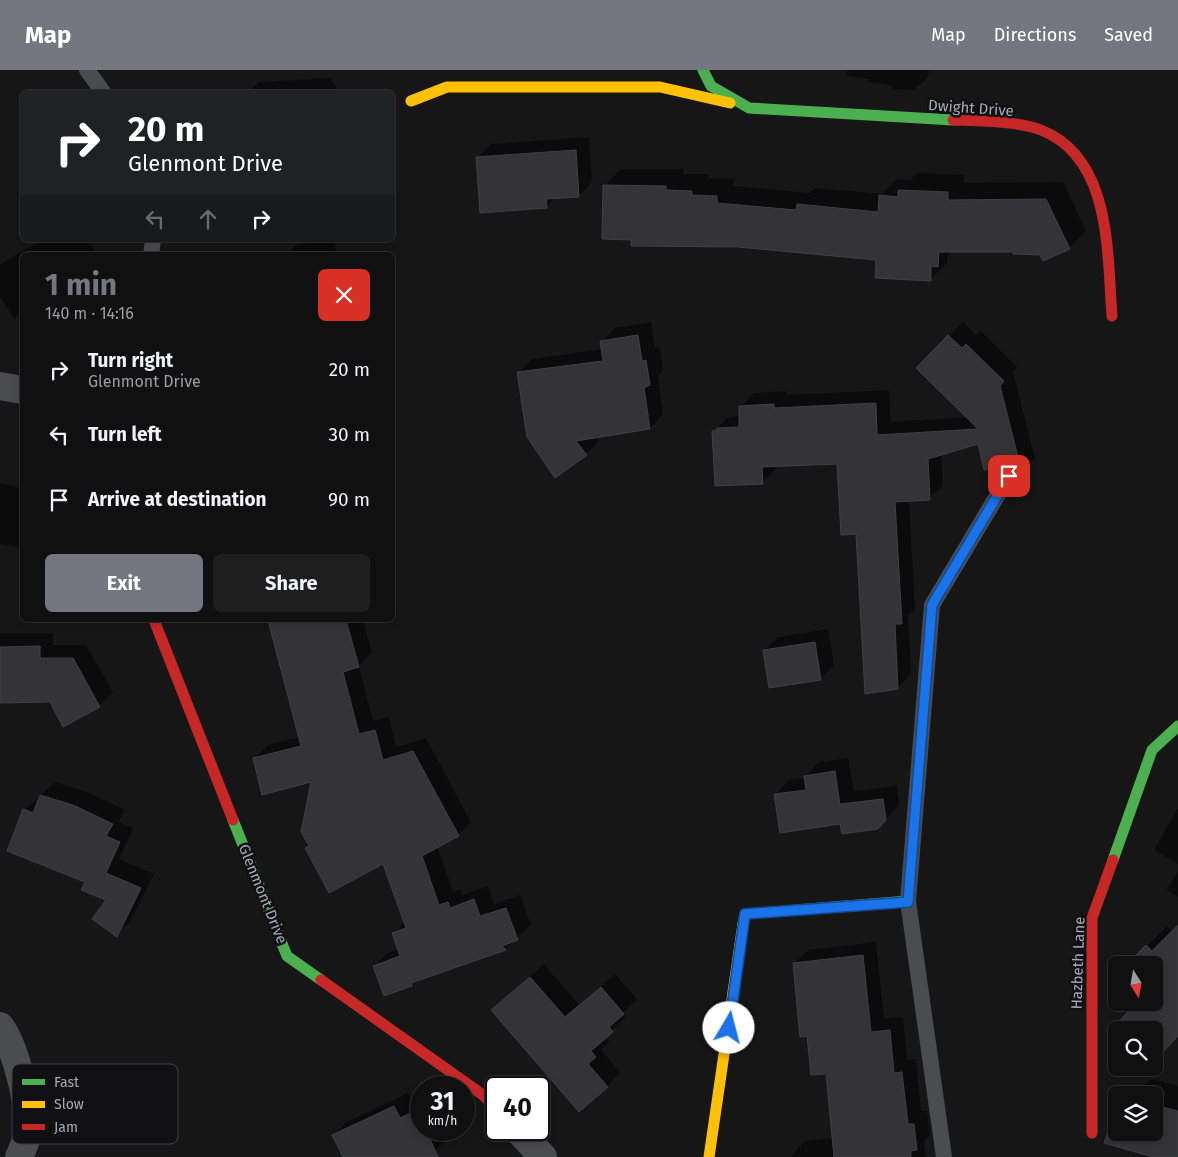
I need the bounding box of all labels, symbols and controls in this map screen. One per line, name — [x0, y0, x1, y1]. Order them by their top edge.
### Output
text: Map — [25, 21, 71, 49]
text: Map — [931, 24, 966, 46]
text: Directions — [994, 24, 1076, 46]
text: Saved — [1104, 24, 1153, 46]
street label: Dwight Drive — [928, 96, 1014, 120]
text: 20 m — [128, 108, 204, 150]
icon: right — [45, 110, 110, 175]
text: Glenmont Drive — [128, 150, 283, 177]
icon: left — [141, 205, 169, 233]
icon: ahead — [194, 205, 222, 233]
icon: right — [247, 205, 275, 233]
text: 1 min — [45, 267, 117, 303]
button: close — [318, 269, 370, 321]
text: 140 m · 14:16 — [45, 304, 134, 323]
text: Turn right — [88, 349, 173, 372]
icon: right — [45, 356, 73, 384]
text: 20 m — [329, 358, 370, 381]
text: Glenmont Drive — [88, 372, 201, 391]
icon: left — [45, 421, 73, 449]
text: Turn left — [88, 423, 162, 446]
text: 30 m — [329, 423, 370, 446]
pin — [988, 455, 1030, 497]
icon: arrive — [995, 462, 1023, 490]
icon: arrive — [45, 486, 73, 514]
text: Arrive at destination — [88, 488, 267, 511]
text: 90 m — [328, 488, 370, 511]
button: Exit — [45, 554, 203, 612]
button: Share — [213, 554, 370, 612]
street label: Glenmont Drive — [235, 842, 291, 946]
street label: Hazbeth Lane — [1067, 916, 1089, 1010]
north arrow — [1108, 956, 1162, 1011]
map controls — [1108, 956, 1163, 1141]
position arrow — [702, 1001, 754, 1053]
button: search — [1108, 1021, 1163, 1076]
legend — [12, 1064, 178, 1144]
text: Fast — [54, 1074, 80, 1091]
speed limit sign: 40 — [485, 1076, 550, 1141]
button: layers — [1108, 1086, 1163, 1141]
text: 31 — [430, 1087, 455, 1117]
text: Slow — [54, 1096, 84, 1113]
text: km/h — [428, 1114, 457, 1128]
text: Jam — [54, 1119, 78, 1136]

